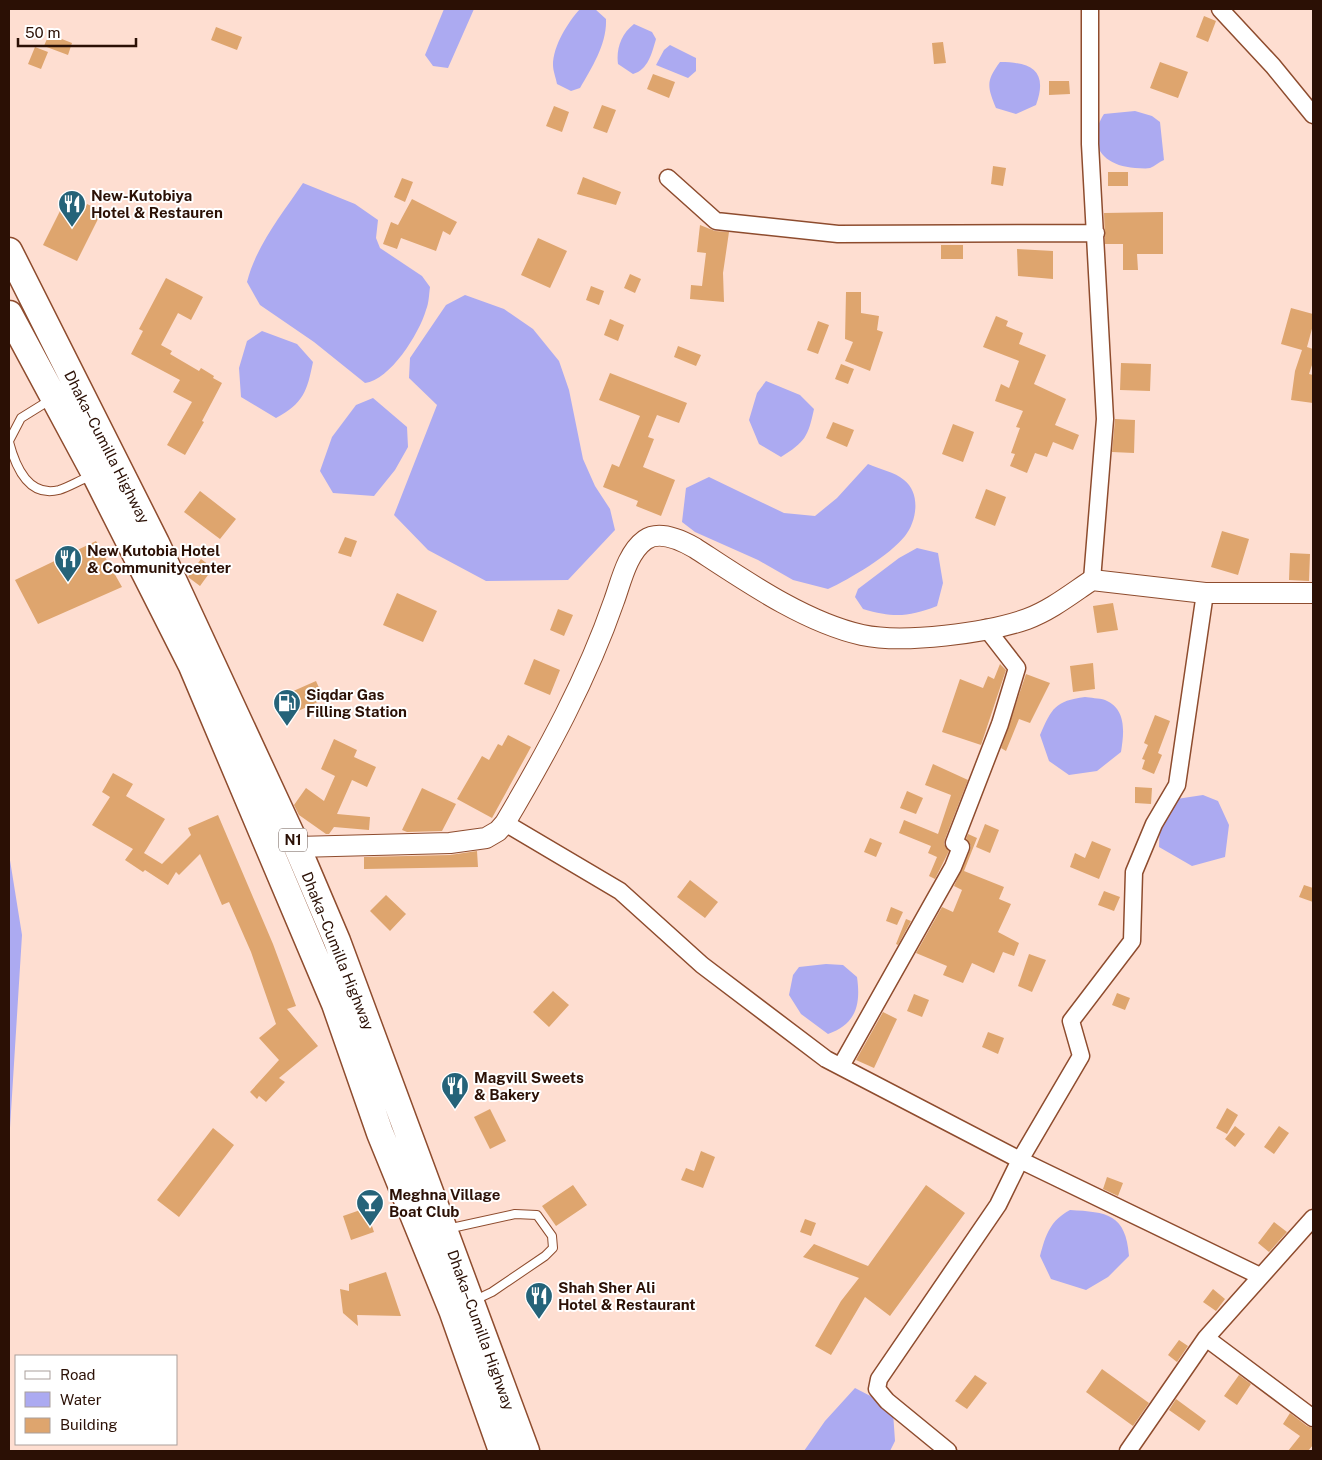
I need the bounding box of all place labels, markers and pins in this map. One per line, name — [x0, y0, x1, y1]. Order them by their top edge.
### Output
place label: New-Kutobiya Hotel & Restauren — [91, 187, 223, 221]
restaurant icon: New-Kutobiya Hotel & Restauren — [57, 189, 87, 228]
place label: New Kutobia Hotel & Communitycenter — [87, 542, 231, 576]
restaurant icon: New Kutobia Hotel & Communitycenter — [53, 544, 83, 583]
place label: Siqdar Gas Filling Station — [306, 686, 407, 720]
fuel station icon: Siqdar Gas Filling Station — [272, 688, 302, 727]
place label: Magvill Sweets & Bakery — [474, 1069, 584, 1103]
restaurant icon: Magvill Sweets & Bakery — [440, 1071, 470, 1110]
place label: Meghna Village Boat Club — [389, 1186, 500, 1220]
bar icon: Meghna Village Boat Club — [355, 1188, 385, 1227]
place label: Shah Sher Ali Hotel & Restaurant — [558, 1279, 696, 1313]
restaurant icon: Shah Sher Ali Hotel & Restaurant — [524, 1281, 554, 1320]

